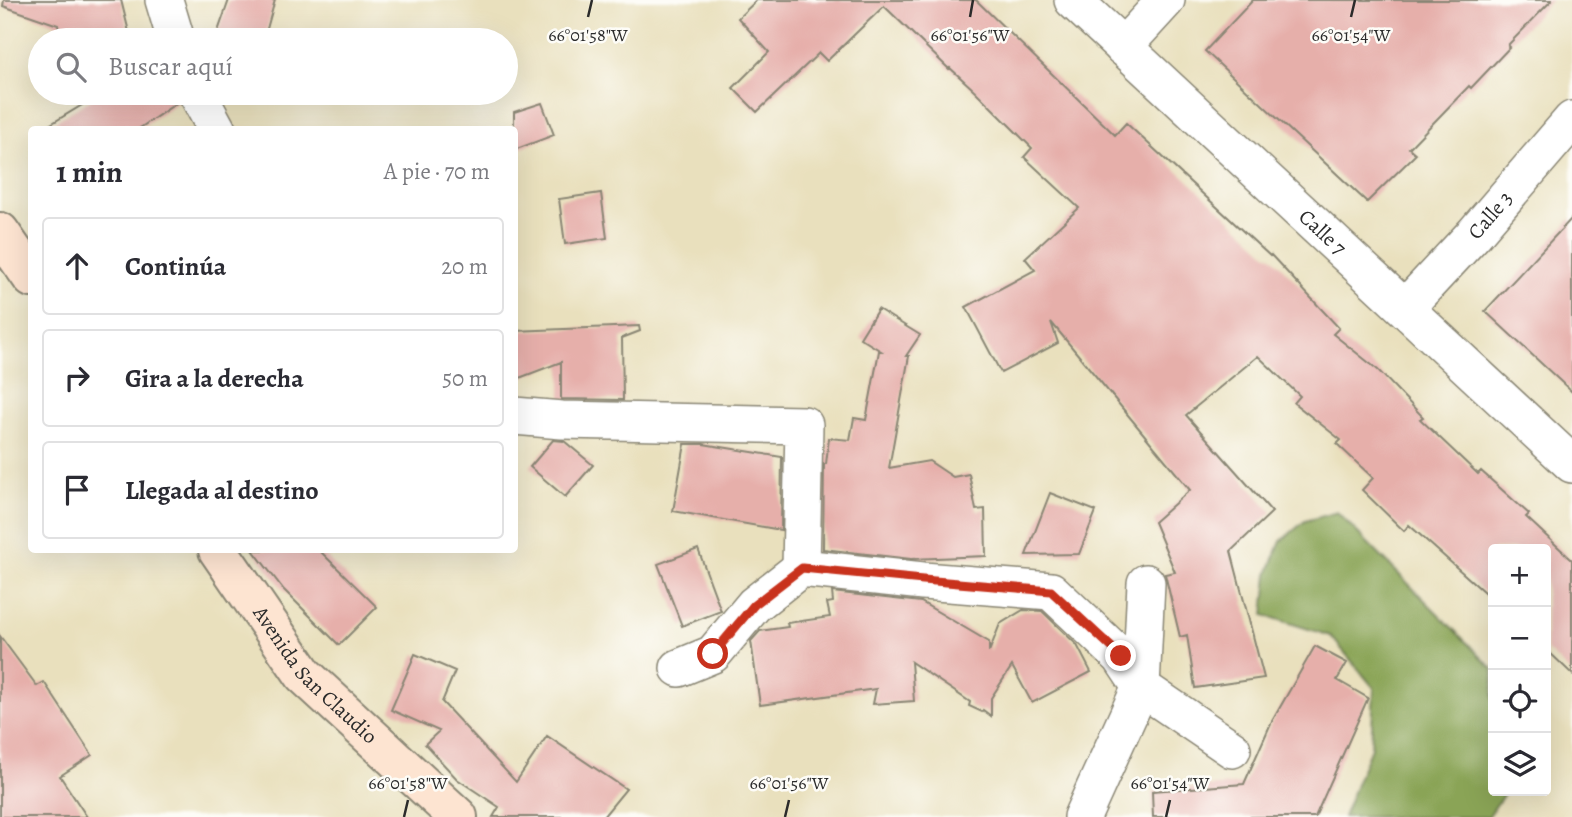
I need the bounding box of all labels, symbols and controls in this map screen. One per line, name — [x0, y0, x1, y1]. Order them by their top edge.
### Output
text: 66°01'58"W — [548, 23, 628, 47]
text: 66°01'56"W — [930, 23, 1010, 47]
text: 66°01'54"W — [1311, 23, 1391, 47]
search box — [28, 28, 518, 105]
icon: search — [52, 48, 90, 86]
text: Buscar aquí — [108, 49, 233, 84]
text: 1 min — [56, 152, 123, 192]
text: A pie · 70 m — [384, 156, 490, 187]
street label: Calle 3 — [1461, 185, 1519, 245]
street label: Calle 7 — [1293, 203, 1353, 262]
icon: ahead — [58, 247, 96, 285]
text: Continúa — [125, 249, 226, 284]
text: 20 m — [441, 251, 488, 282]
icon: right — [58, 359, 96, 397]
text: Gira a la derecha — [125, 361, 304, 396]
text: 50 m — [442, 363, 488, 394]
icon: arrive — [58, 471, 96, 509]
text: Llegada al destino — [125, 473, 319, 508]
map controls — [1488, 544, 1551, 796]
button: + — [1488, 544, 1551, 607]
street label: Avenida San Claudio — [246, 600, 384, 750]
button: − — [1488, 607, 1551, 670]
route start — [697, 638, 728, 669]
route end — [1105, 640, 1136, 671]
button: locate — [1488, 670, 1551, 733]
button: layers — [1488, 733, 1551, 796]
text: 66°01'58"W — [368, 771, 448, 795]
text: 66°01'56"W — [749, 771, 829, 795]
text: 66°01'54"W — [1130, 771, 1210, 795]

